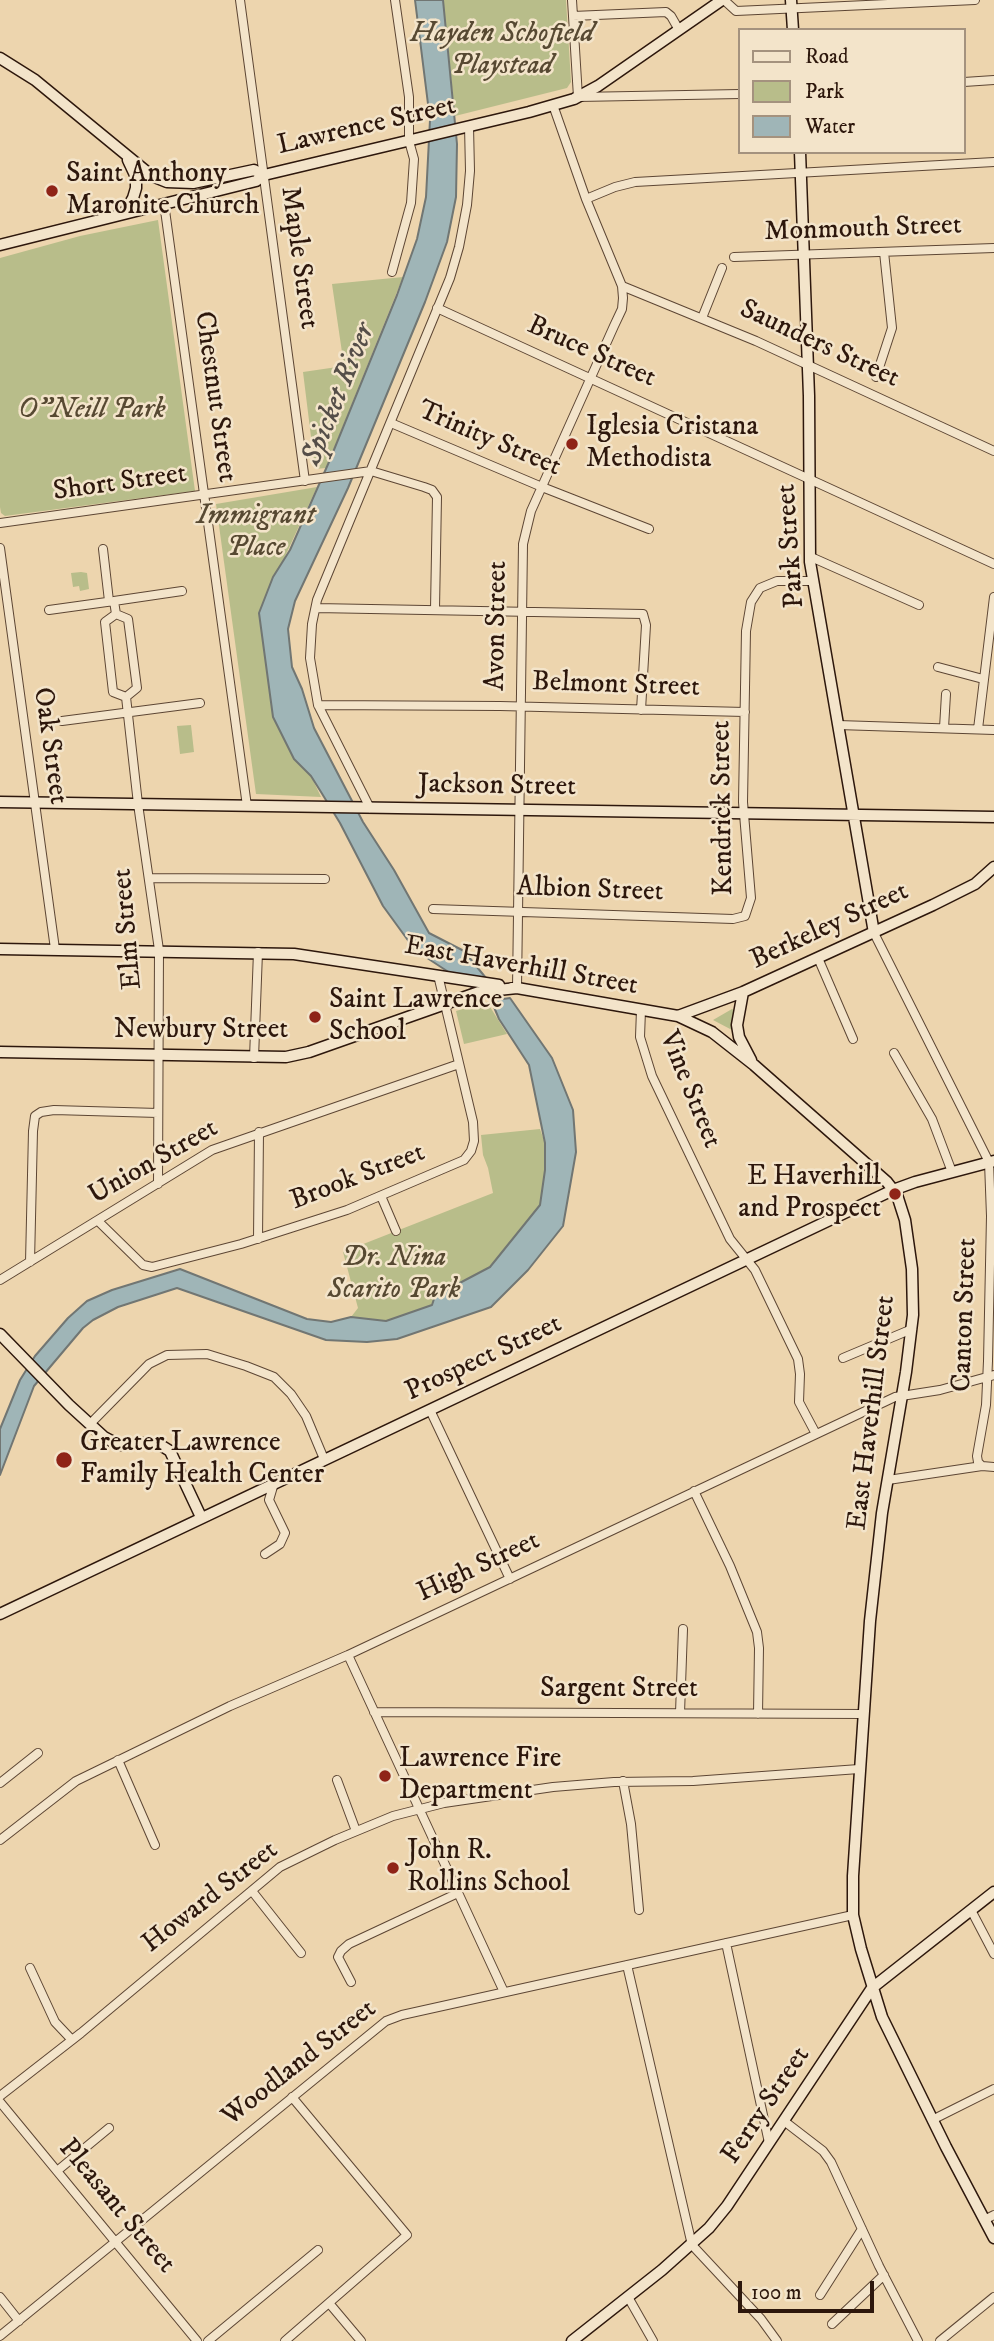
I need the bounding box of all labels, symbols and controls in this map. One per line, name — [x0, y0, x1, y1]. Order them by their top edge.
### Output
park label: Hayden Schofield Playstead — [410, 18, 594, 84]
legend — [738, 28, 966, 154]
text: Road — [805, 44, 849, 70]
text: Park — [805, 79, 844, 105]
street label: Lawrence Street — [274, 90, 460, 164]
text: Water — [805, 114, 855, 140]
place label: Saint Anthony Maronite Church — [66, 158, 260, 224]
marker: Saint Anthony Maronite Church — [44, 183, 60, 199]
street label: Maple Street — [271, 185, 325, 331]
street label: Monmouth Street — [764, 210, 962, 250]
street label: Saunders Street — [734, 293, 904, 397]
street label: Chestnut Street — [185, 309, 243, 485]
street label: Bruce Street — [521, 310, 661, 396]
water label: Spicket River — [295, 319, 385, 471]
park label: O"Neill Park — [18, 394, 166, 428]
street label: Trinity Street — [412, 395, 566, 485]
place label: Iglesia Cristana Methodista — [586, 411, 758, 477]
marker: Iglesia Cristana Methodista — [564, 436, 580, 452]
street label: Short Street — [51, 458, 189, 510]
street label: Park Street — [771, 483, 813, 609]
park label: Immigrant Place — [197, 500, 315, 566]
street label: Avon Street — [480, 561, 516, 691]
street label: Belmont Street — [531, 666, 701, 706]
street label: Oak Street — [24, 685, 74, 807]
street label: Kendrick Street — [706, 720, 742, 896]
street label: Jackson Street — [418, 769, 576, 805]
street label: Elm Street — [107, 867, 151, 991]
street label: Albion Street — [516, 872, 664, 910]
street label: Berkeley Street — [746, 876, 914, 978]
street label: East Haverhill Street — [402, 930, 640, 1004]
place label: Saint Lawrence School — [329, 984, 502, 1050]
marker: Saint Lawrence School — [307, 1009, 323, 1025]
street label: Newbury Street — [114, 1014, 288, 1048]
street label: Vine Street — [650, 1027, 728, 1153]
street label: Union Street — [84, 1113, 224, 1213]
street label: Brook Street — [286, 1137, 430, 1219]
place label: E Haverhill and Prospect — [738, 1161, 881, 1227]
marker: E Haverhill and Prospect — [887, 1186, 903, 1202]
street label: Canton Street — [947, 1237, 985, 1393]
park label: Dr. Nina Scarito Park — [328, 1242, 460, 1308]
street label: East Haverhill Street — [842, 1294, 904, 1532]
street label: Prospect Street — [401, 1308, 567, 1410]
place label: Greater Lawrence Family Health Center — [80, 1427, 324, 1493]
marker: Greater Lawrence Family Health Center — [54, 1450, 74, 1470]
street label: High Street — [412, 1525, 546, 1611]
street label: Sargent Street — [540, 1673, 698, 1707]
place label: Lawrence Fire Department — [399, 1743, 561, 1809]
marker: Lawrence Fire Department — [377, 1768, 393, 1784]
street label: Howard Street — [136, 1835, 286, 1961]
place label: John R. Rollins School — [407, 1835, 570, 1901]
marker: John R. Rollins School — [385, 1860, 401, 1876]
street label: Woodland Street — [216, 1993, 384, 2135]
street label: Ferry Street — [715, 2041, 819, 2171]
street label: Pleasant Street — [50, 2133, 182, 2281]
scale bar — [742, 2268, 878, 2312]
text: 100 m — [751, 2280, 802, 2306]

